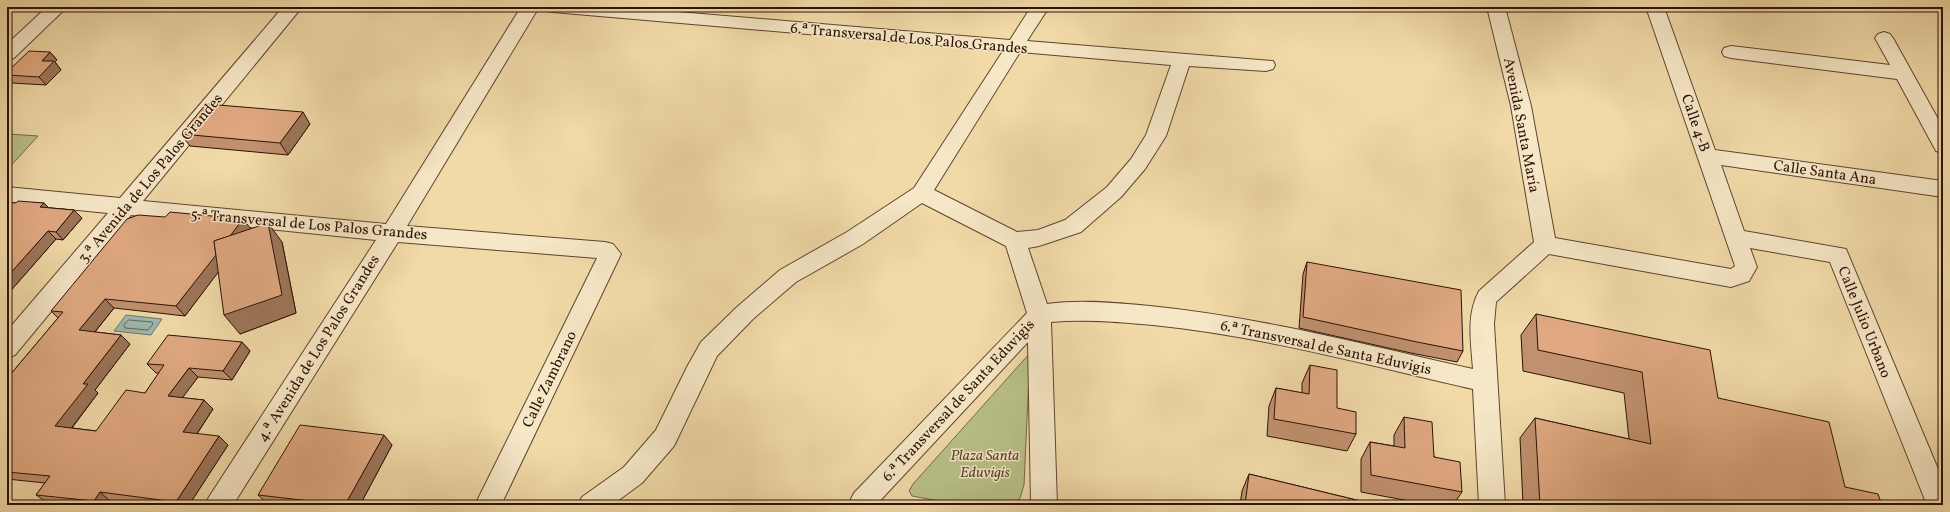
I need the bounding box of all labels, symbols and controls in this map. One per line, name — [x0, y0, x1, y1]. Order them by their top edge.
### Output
street label: 6.ª Transversal de Los Palos Grandes — [789, 19, 1028, 60]
street label: Avenida Santa María — [1497, 56, 1544, 195]
street label: 3.ª Avenida de Los Palos Grandes — [74, 90, 229, 268]
street label: Calle 4-B — [1675, 92, 1714, 155]
street label: Calle Santa Ana — [1772, 156, 1878, 191]
street label: 5.ª Transversal de Los Palos Grandes — [190, 205, 428, 246]
street label: 4.ª Avenida de Los Palos Grandes — [253, 251, 386, 446]
street label: Calle Julio Urbano — [1832, 264, 1896, 382]
street label: 6.ª Transversal de Santa Eduvigis — [878, 315, 1040, 487]
street label: 6.ª Transversal de Santa Eduvigis — [1218, 316, 1433, 381]
street label: Calle Zambrano — [518, 328, 583, 432]
park label: Plaza Santa Eduvigis — [951, 446, 1019, 484]

